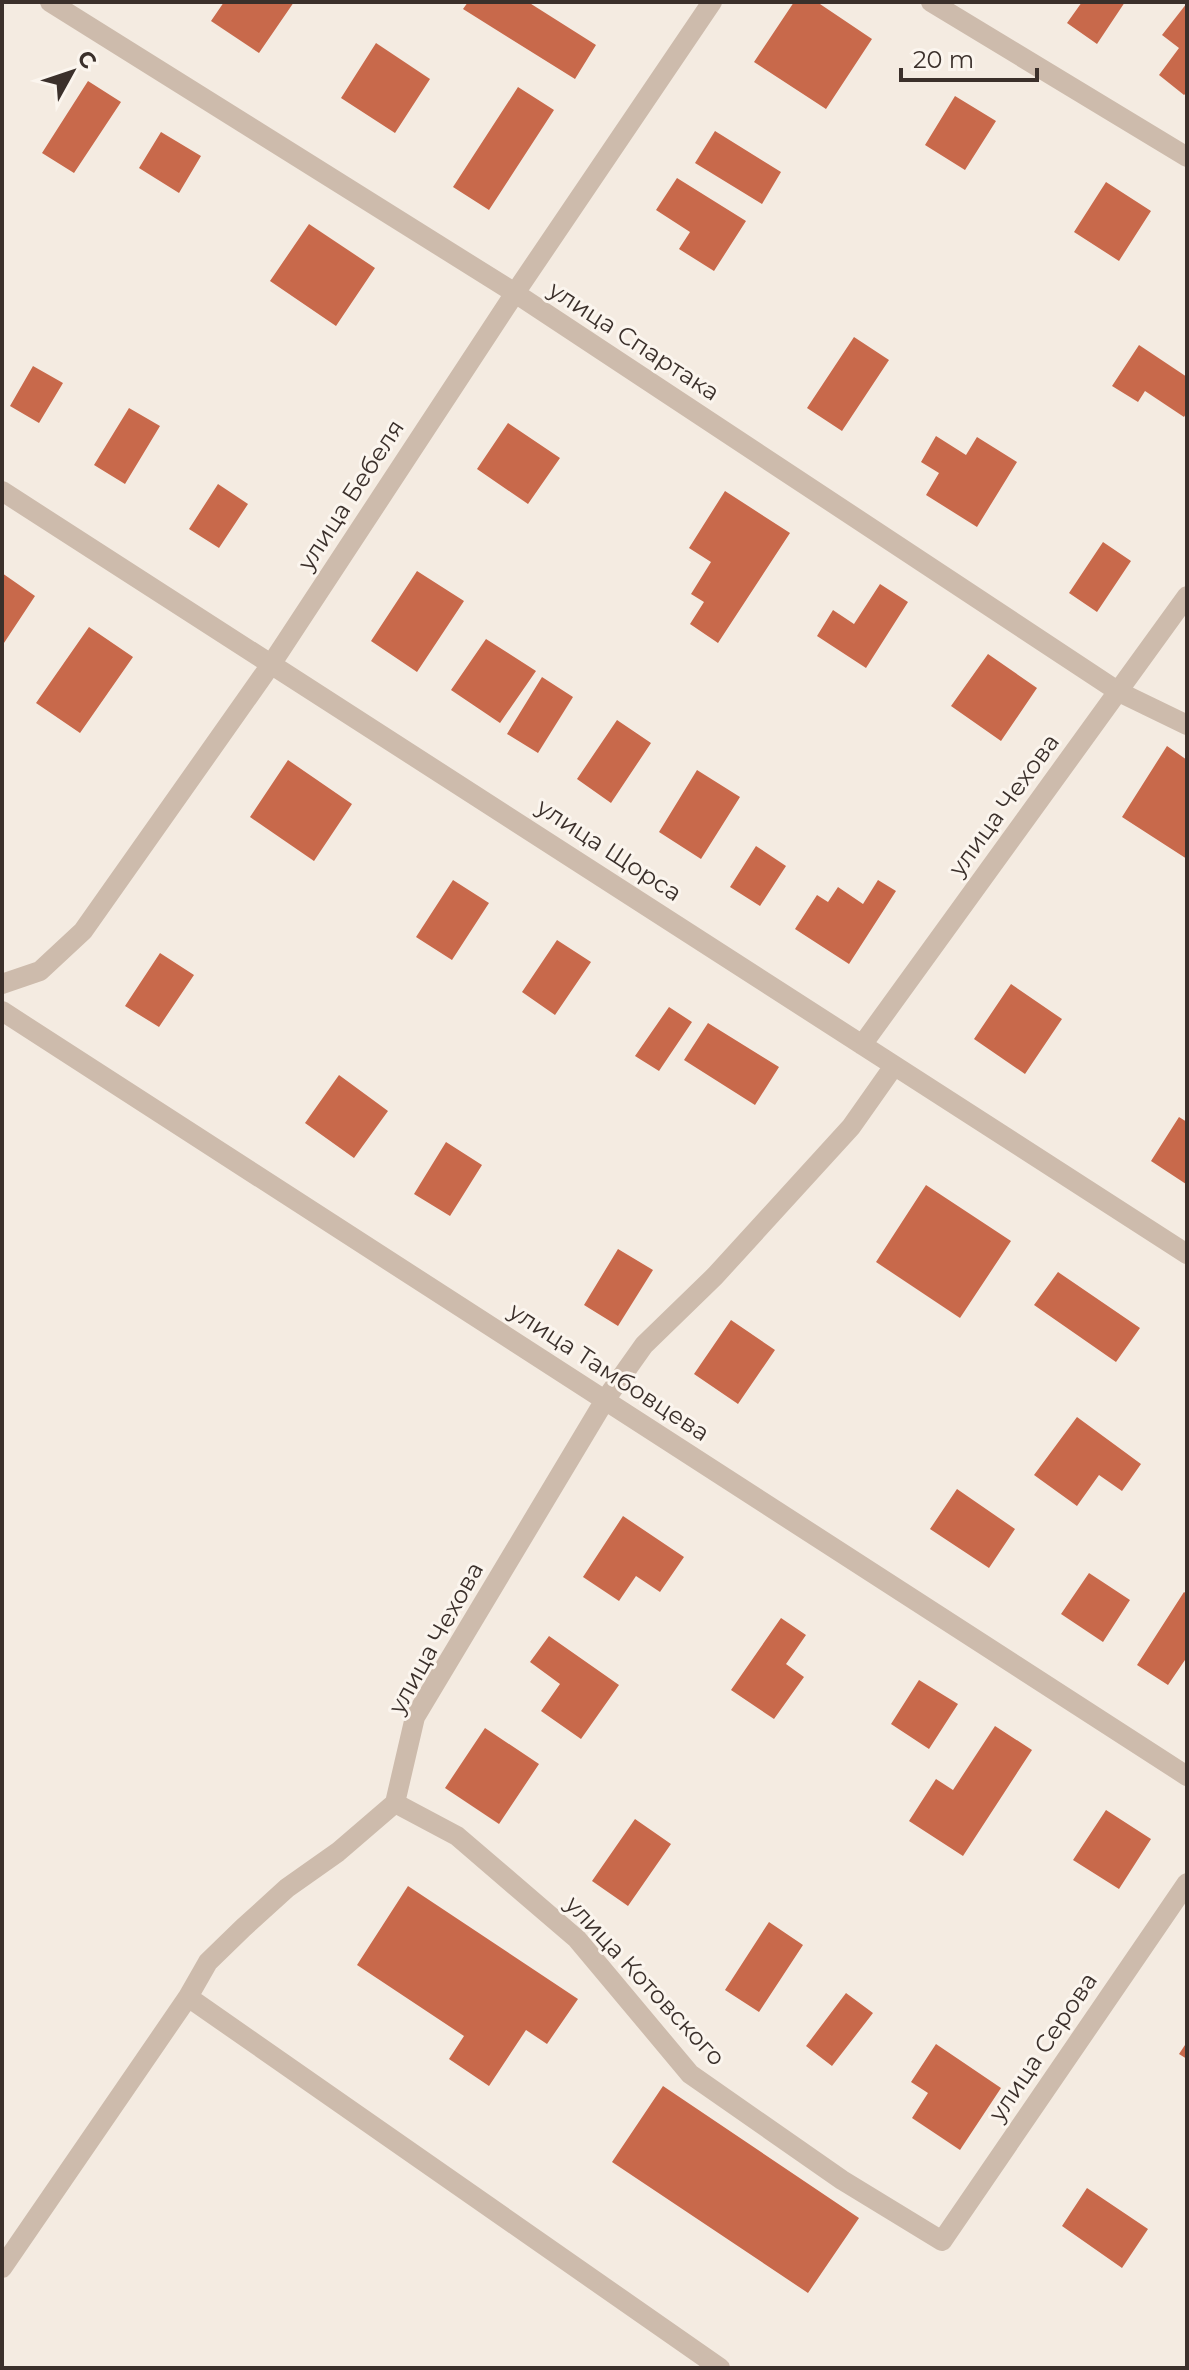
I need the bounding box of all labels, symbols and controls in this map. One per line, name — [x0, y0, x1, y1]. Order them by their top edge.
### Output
north arrow — [32, 32, 112, 112]
scale bar — [901, 32, 1037, 82]
text: С — [71, 45, 102, 74]
text: 20 m — [913, 45, 974, 74]
street label: улица Спартака — [543, 274, 725, 407]
street label: улица Бебеля — [291, 414, 410, 576]
street label: улица Чехова — [942, 728, 1065, 882]
street label: улица Щорса — [531, 791, 687, 907]
street label: улица Тамбовцева — [503, 1295, 715, 1447]
street label: улица Чехова — [381, 1557, 489, 1720]
street label: улица Котовского — [559, 1889, 731, 2071]
street label: улица Серова — [982, 1967, 1103, 2127]

